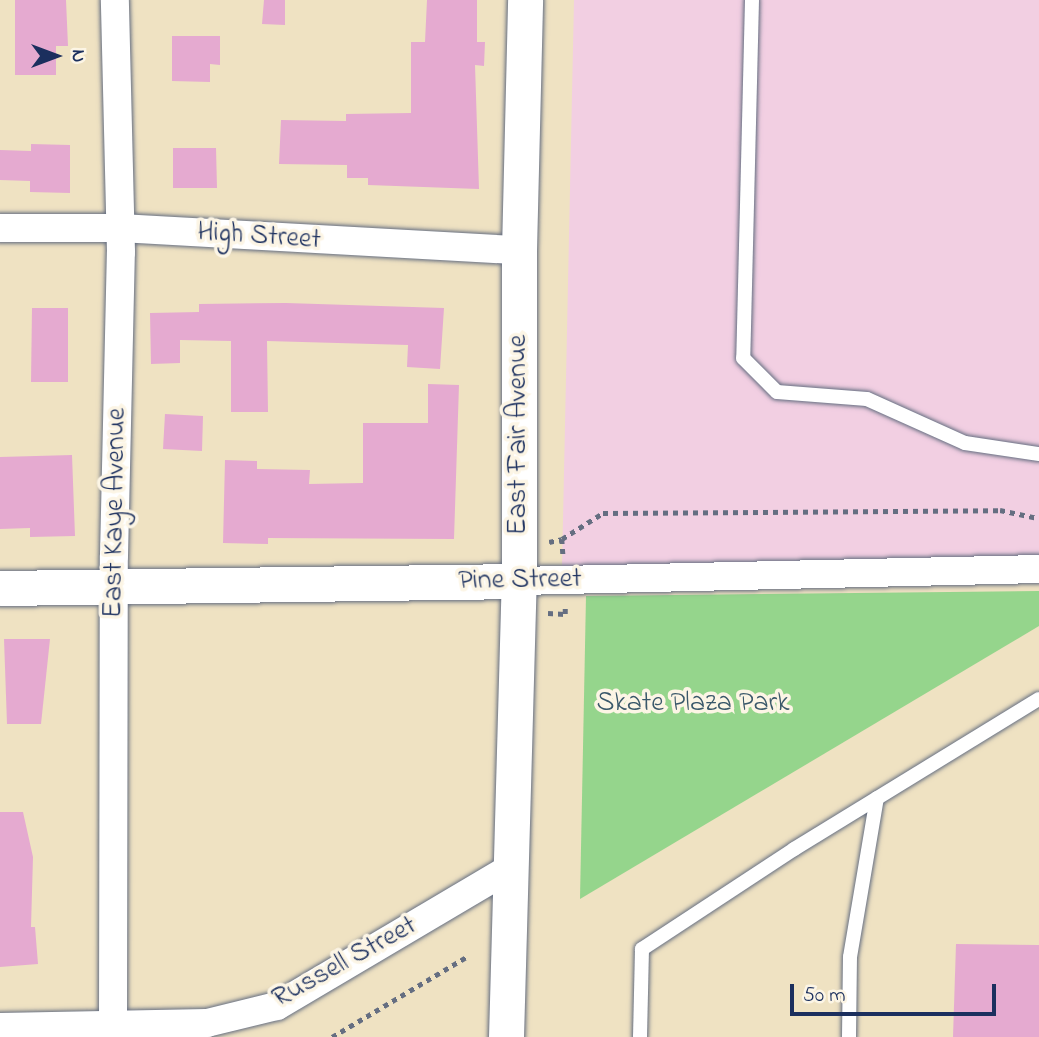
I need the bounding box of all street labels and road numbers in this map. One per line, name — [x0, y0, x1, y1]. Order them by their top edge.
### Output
street label: High Street — [196, 216, 322, 258]
street label: East Fair Avenue — [502, 335, 536, 535]
street label: East Kaye Avenue — [97, 408, 135, 618]
street label: Pine Street — [458, 563, 582, 599]
street label: Russell Street — [267, 910, 423, 1016]

